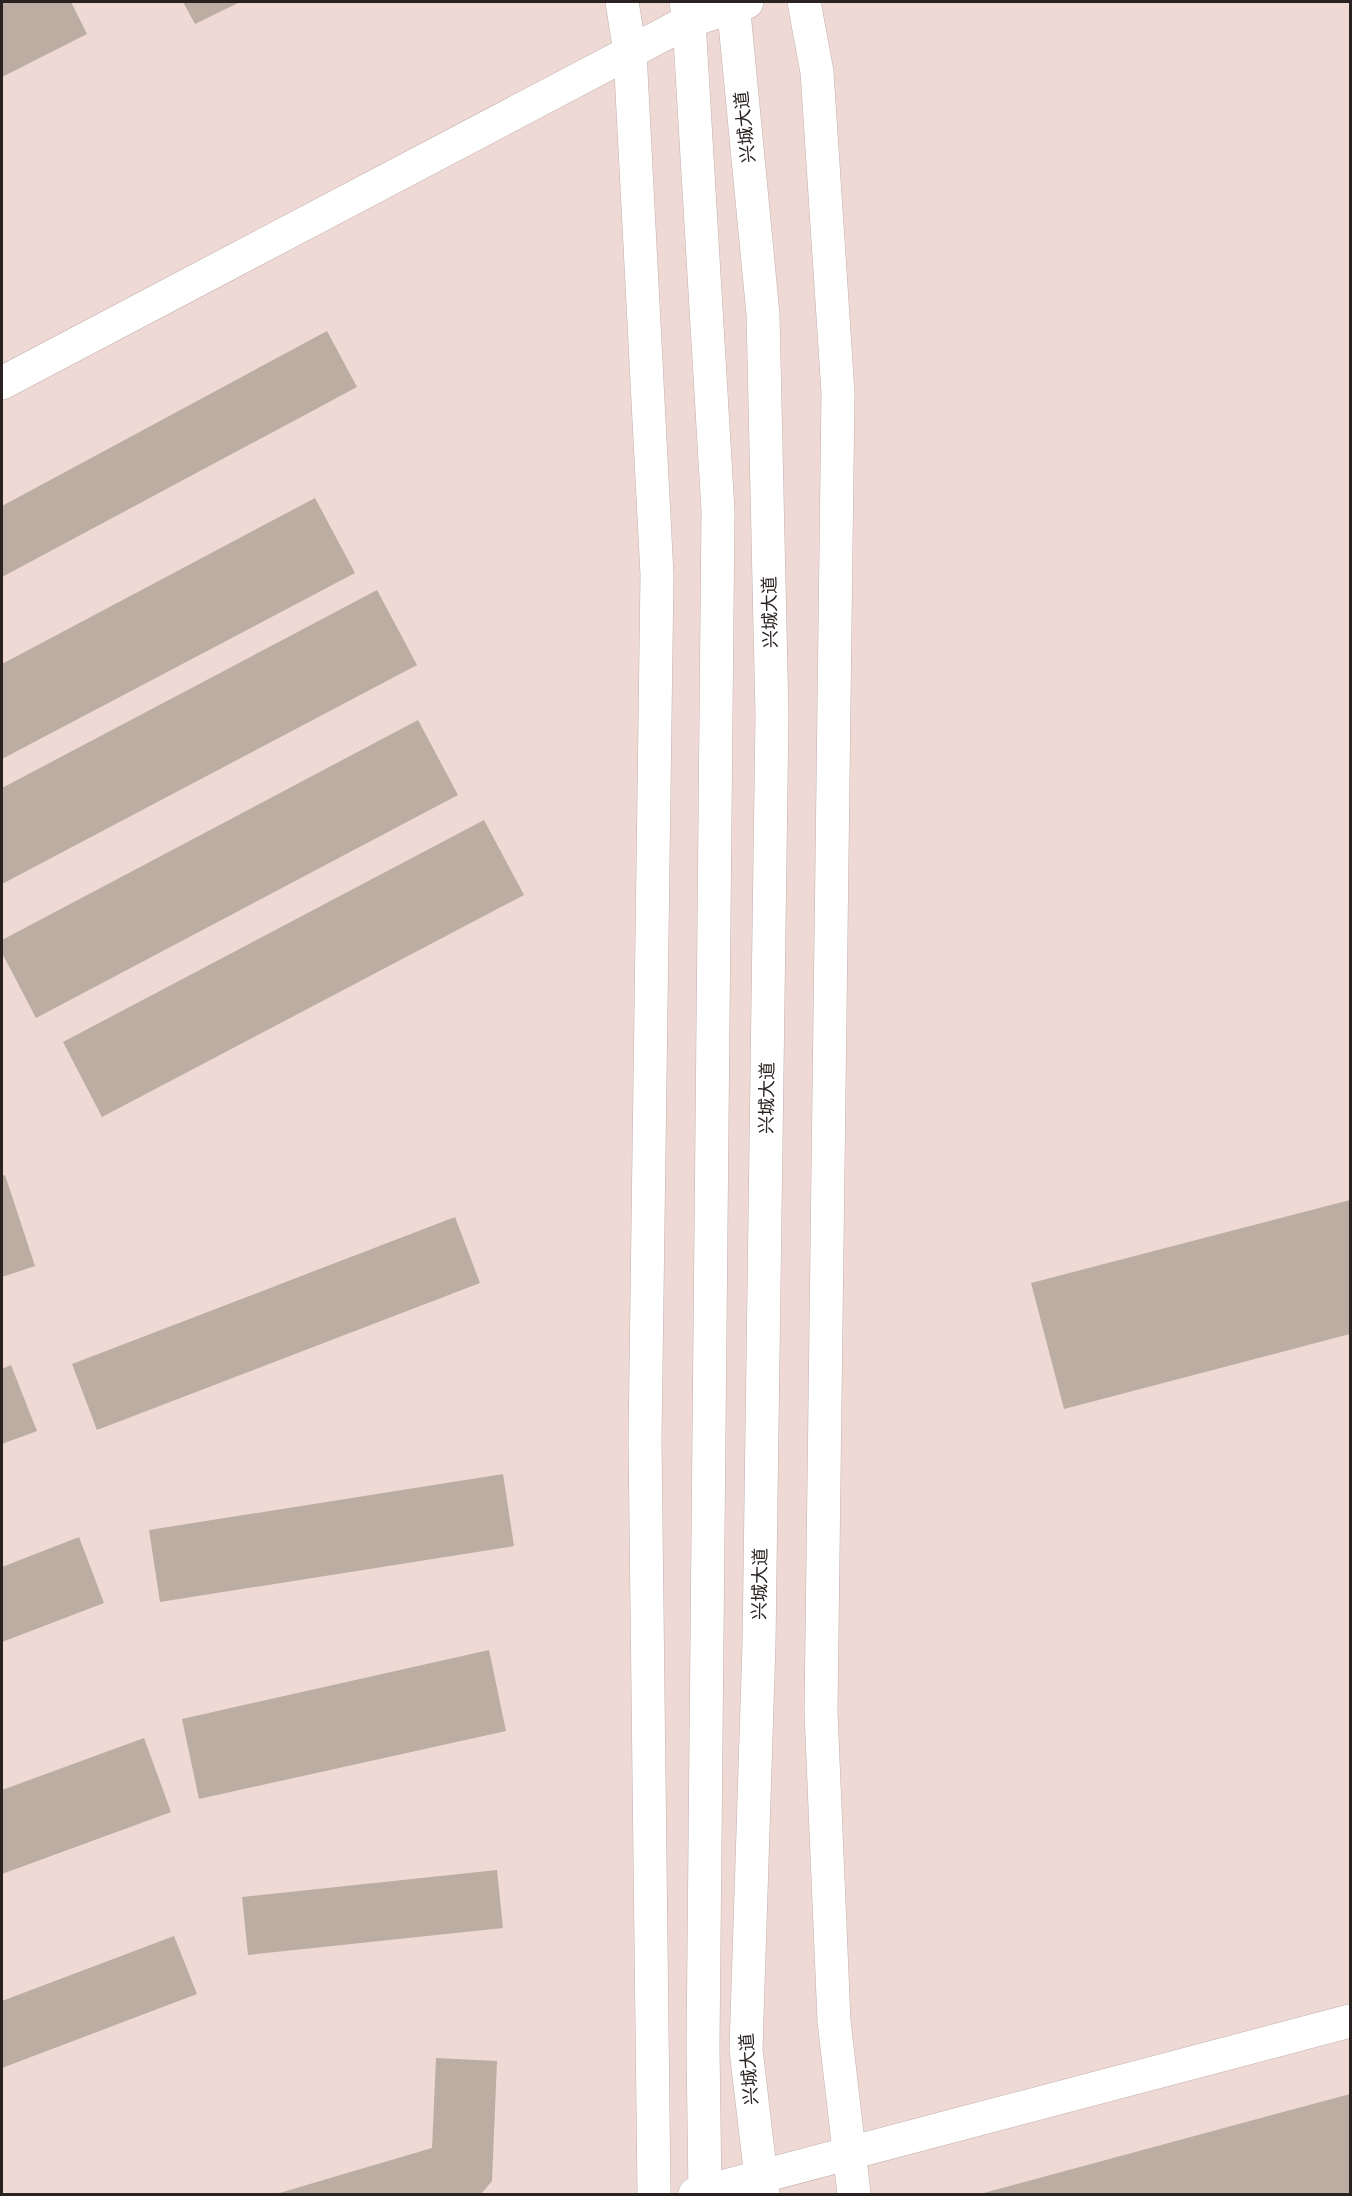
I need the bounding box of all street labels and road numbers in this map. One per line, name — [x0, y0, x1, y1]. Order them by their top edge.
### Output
street label: 兴城大道 — [729, 90, 760, 164]
street label: 兴城大道 — [757, 576, 782, 648]
street label: 兴城大道 — [754, 1062, 779, 1134]
street label: 兴城大道 — [747, 1548, 772, 1620]
street label: 兴城大道 — [735, 2032, 762, 2106]

